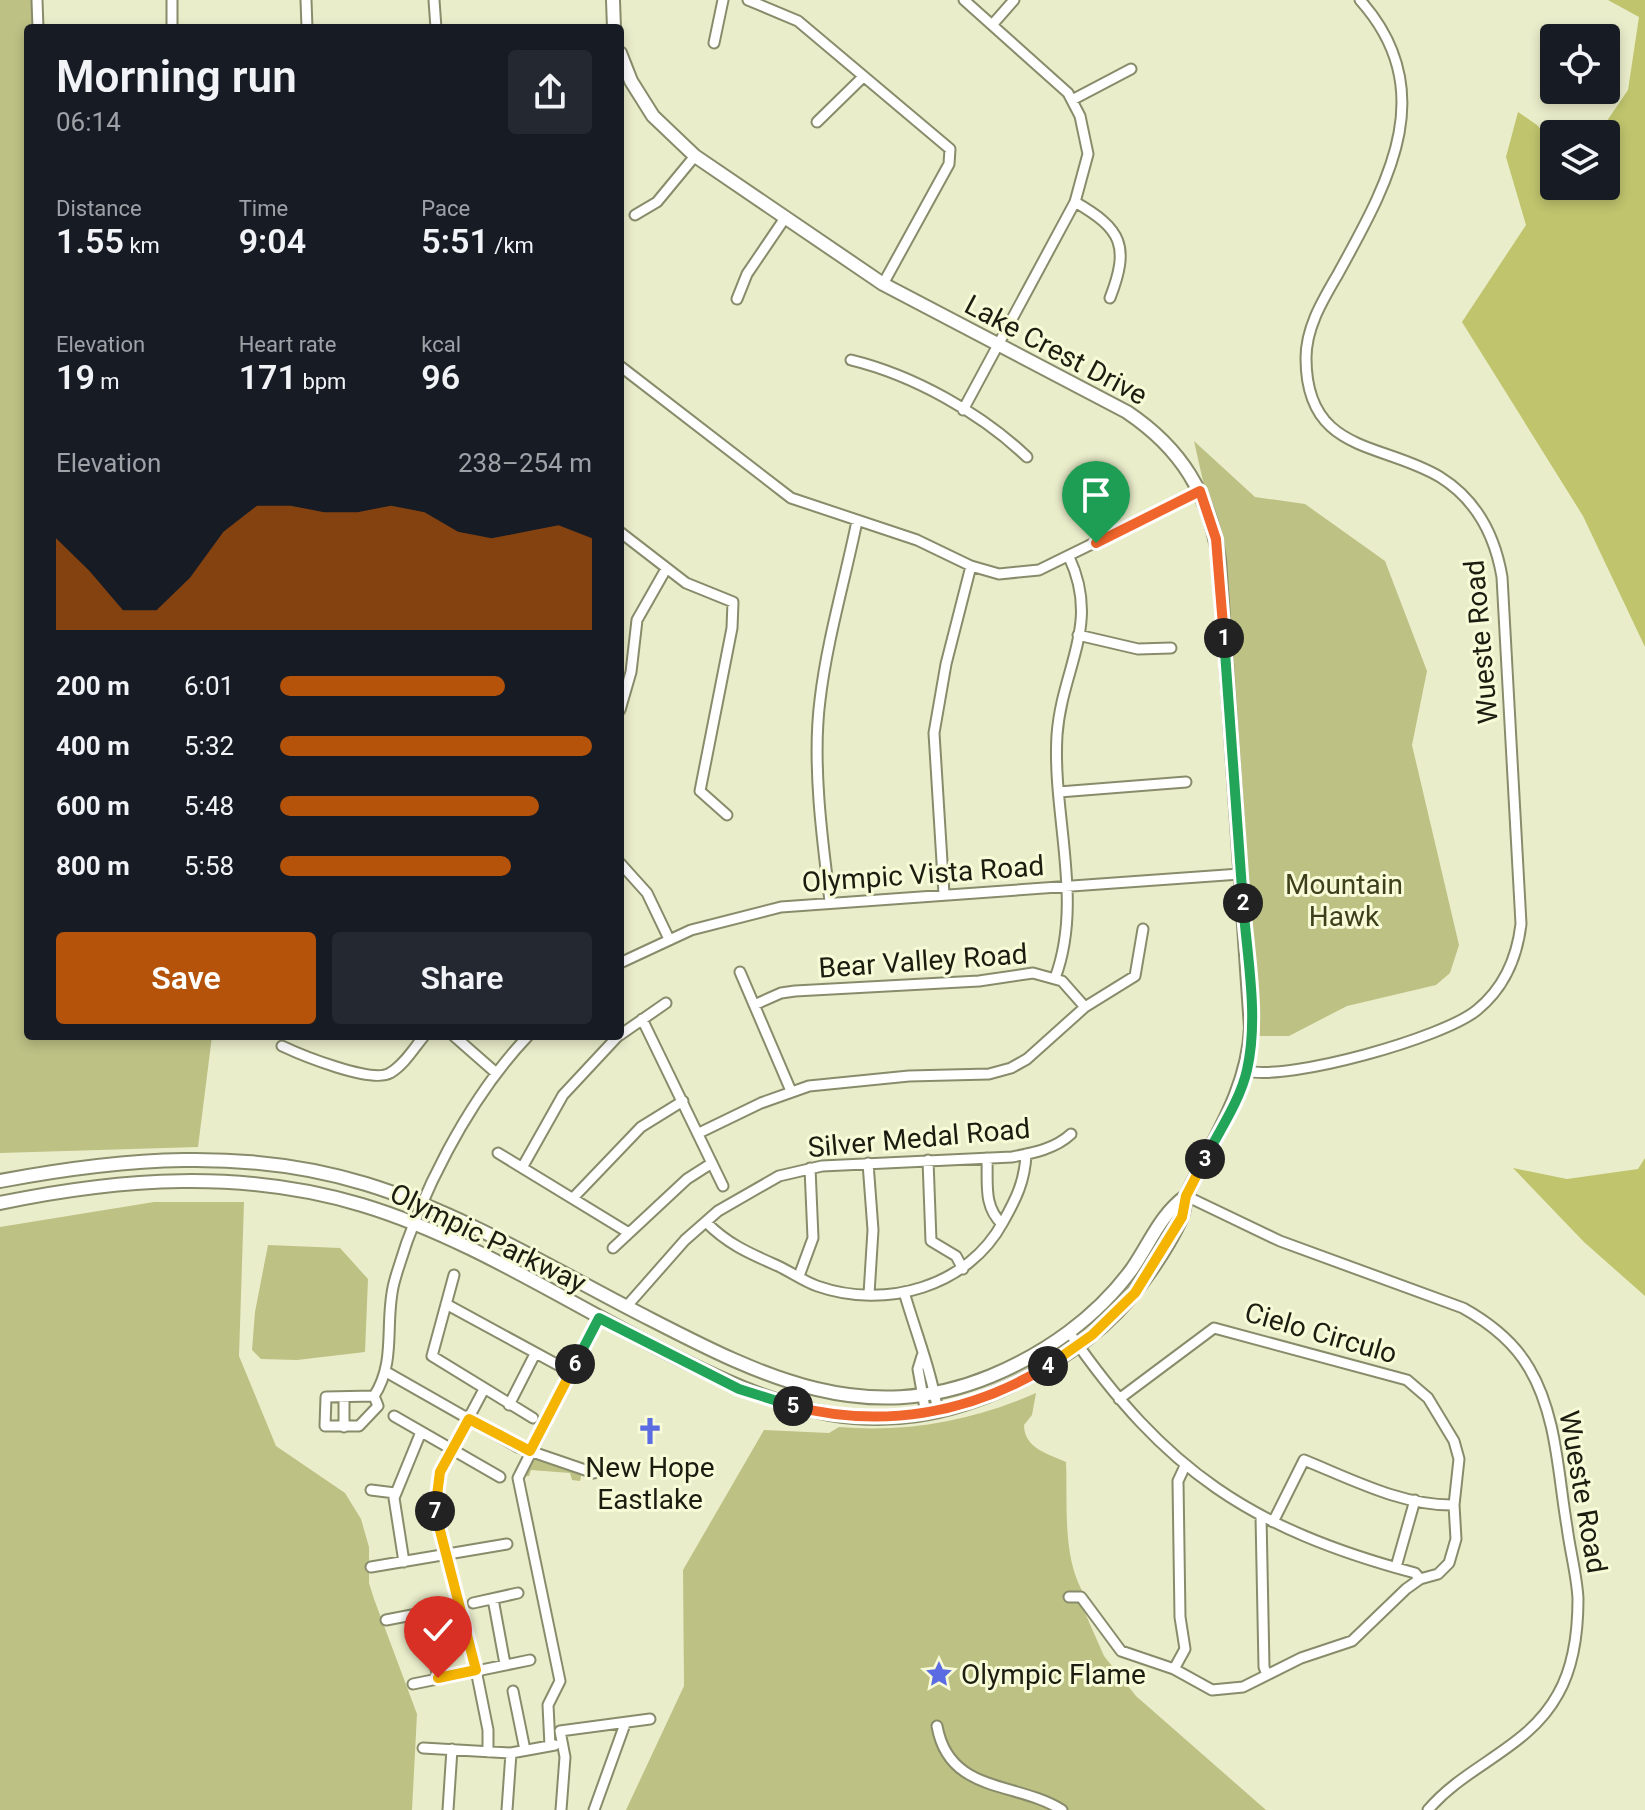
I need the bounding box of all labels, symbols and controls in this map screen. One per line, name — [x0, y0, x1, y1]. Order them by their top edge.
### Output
map controls — [1540, 24, 1620, 200]
button: locate — [1540, 24, 1620, 104]
button: share — [508, 50, 592, 134]
text: Morning run — [56, 51, 297, 103]
text: 06:14 — [56, 107, 121, 137]
button: layers — [1540, 120, 1620, 200]
text: Distance — [56, 196, 142, 221]
text: Time — [239, 196, 288, 221]
text: Pace — [421, 196, 470, 221]
text: 1.55 — [56, 221, 124, 261]
text: 9:04 — [239, 221, 306, 261]
text: 5:51 — [421, 221, 489, 261]
text: km — [124, 233, 160, 258]
text: /km — [489, 233, 534, 258]
street label: Lake Crest Drive — [959, 288, 1153, 412]
text: Elevation — [56, 332, 145, 357]
text: Heart rate — [239, 332, 337, 357]
text: kcal — [421, 332, 461, 357]
text: 19 — [56, 357, 95, 397]
text: 171 — [239, 357, 297, 397]
text: 96 — [421, 357, 460, 397]
text: m — [95, 369, 120, 394]
text: bpm — [297, 369, 346, 394]
text: Elevation — [56, 448, 161, 478]
text: 238–254 m — [458, 448, 592, 478]
pin — [1062, 461, 1130, 543]
icon: arrive — [1074, 473, 1118, 517]
street label: Wueste Road — [1457, 559, 1505, 725]
pin: 1 — [1204, 618, 1244, 658]
text: 1 — [1218, 625, 1230, 650]
text: 200 m — [56, 671, 130, 701]
text: 6:01 — [184, 671, 234, 701]
text: 400 m — [56, 731, 130, 761]
text: 5:32 — [184, 731, 234, 761]
text: 600 m — [56, 791, 130, 821]
text: 5:48 — [184, 791, 234, 821]
street label: Olympic Vista Road — [801, 849, 1045, 899]
text: 800 m — [56, 851, 130, 881]
text: 5:58 — [184, 851, 234, 881]
park label: Mountain Hawk — [1285, 868, 1403, 933]
pin: 2 — [1223, 883, 1263, 923]
text: 2 — [1237, 890, 1249, 915]
button: Save — [56, 932, 316, 1024]
button: Share — [332, 932, 592, 1024]
street label: Bear Valley Road — [818, 937, 1028, 985]
street label: Silver Medal Road — [806, 1112, 1032, 1164]
pin: 3 — [1185, 1139, 1225, 1179]
text: 3 — [1199, 1146, 1211, 1171]
street label: Olympic Parkway — [385, 1176, 591, 1300]
street label: Cielo Circulo — [1241, 1296, 1401, 1370]
pin: 6 — [555, 1344, 595, 1384]
pin: 4 — [1028, 1346, 1068, 1386]
text: 6 — [569, 1351, 581, 1376]
text: 4 — [1042, 1353, 1054, 1378]
pin: 5 — [773, 1386, 813, 1426]
text: 5 — [787, 1393, 799, 1418]
street label: Wueste Road — [1552, 1408, 1614, 1576]
church icon: New Hope Eastlake — [635, 1416, 665, 1446]
place label: New Hope Eastlake — [585, 1451, 715, 1516]
pin: 7 — [415, 1491, 455, 1531]
text: 7 — [429, 1498, 441, 1523]
pin — [404, 1596, 472, 1678]
icon: check — [416, 1608, 460, 1652]
place label: Olympic Flame — [961, 1658, 1146, 1691]
place icon: Olympic Flame — [924, 1659, 954, 1689]

